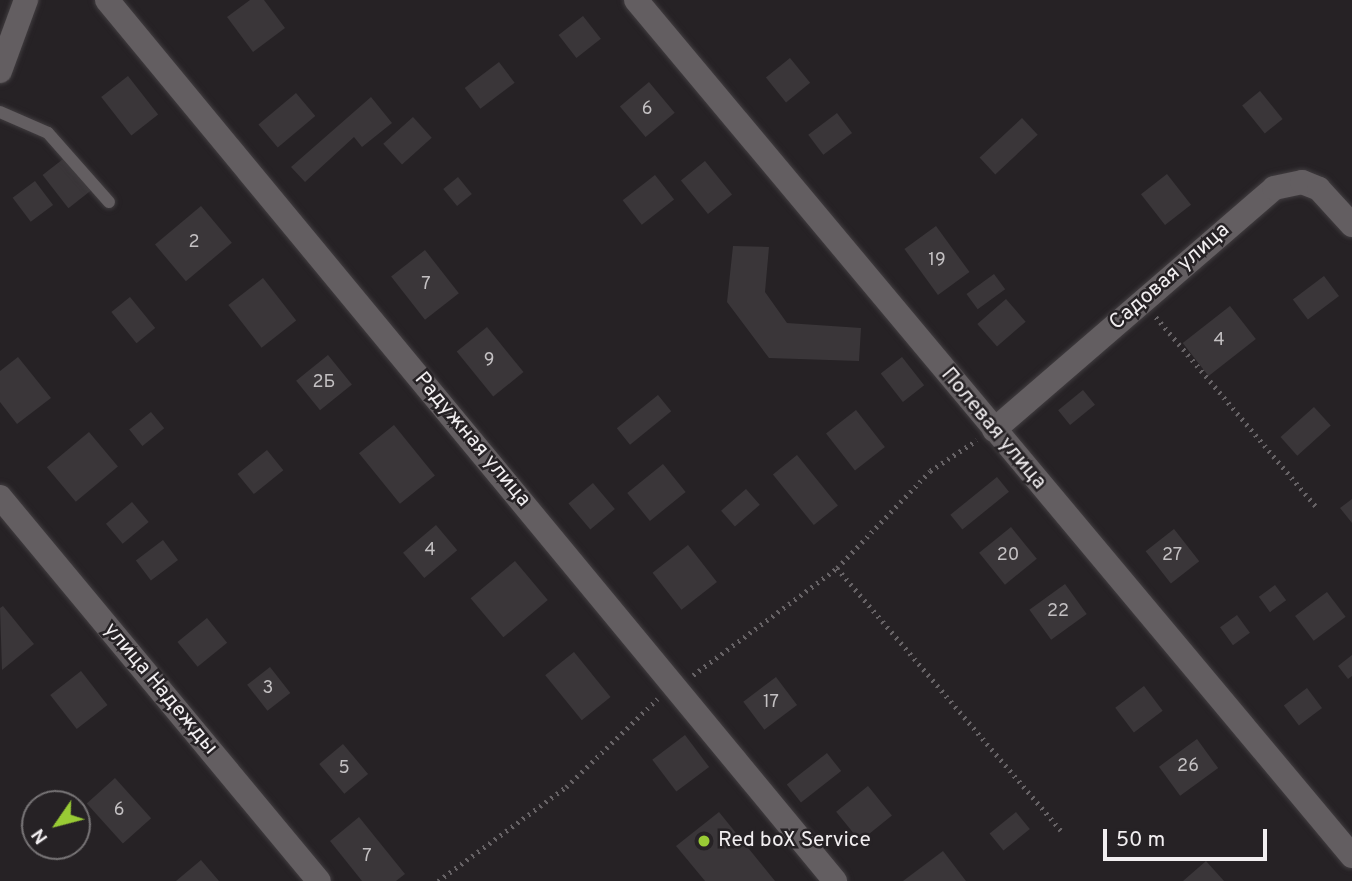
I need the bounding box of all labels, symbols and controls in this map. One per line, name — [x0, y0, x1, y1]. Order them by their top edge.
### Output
house number: 6 — [642, 99, 652, 121]
street label: Садовая улица — [1105, 218, 1235, 336]
house number: 2 — [188, 232, 200, 254]
house number: 19 — [928, 250, 946, 272]
house number: 7 — [421, 274, 431, 296]
house number: 4 — [1213, 330, 1225, 352]
house number: 9 — [484, 350, 494, 372]
street label: Полевая улица — [935, 363, 1051, 495]
street label: Радужная улица — [408, 368, 536, 512]
house number: 2Б — [313, 372, 335, 394]
house number: 4 — [424, 540, 436, 562]
house number: 20 — [997, 545, 1019, 567]
house number: 27 — [1162, 545, 1182, 567]
house number: 22 — [1047, 601, 1069, 623]
street label: улица Надежды — [98, 618, 222, 760]
house number: 3 — [263, 678, 273, 700]
house number: 17 — [763, 692, 779, 714]
house number: 26 — [1177, 756, 1199, 778]
house number: 5 — [338, 758, 350, 780]
north arrow — [21, 790, 91, 860]
house number: 6 — [114, 800, 124, 822]
scale bar — [1107, 814, 1272, 858]
text: N — [27, 823, 54, 848]
text: 50 m — [1116, 827, 1165, 854]
place label: Red boX Service — [718, 828, 871, 854]
marker: Red boX Service — [696, 833, 712, 849]
house number: 7 — [362, 846, 372, 868]

